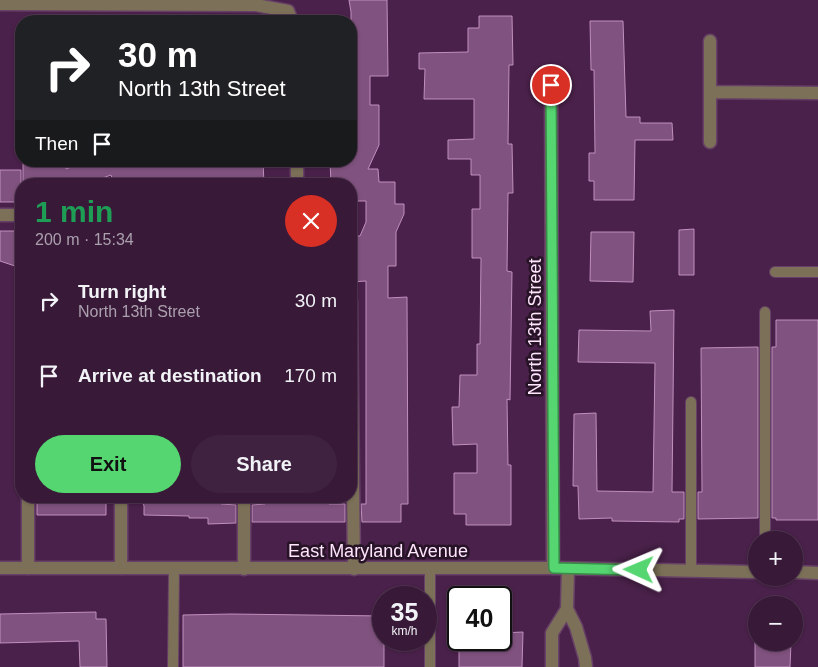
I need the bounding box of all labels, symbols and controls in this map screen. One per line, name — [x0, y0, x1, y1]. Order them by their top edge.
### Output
icon: right — [35, 35, 100, 100]
text: 30 m — [118, 35, 198, 74]
pin — [530, 64, 572, 106]
icon: arrive — [537, 71, 565, 99]
text: North 13th Street — [118, 76, 286, 101]
icon: arrive — [88, 130, 116, 158]
text: Then — [35, 133, 78, 154]
text: 1 min — [35, 195, 113, 228]
button: close — [285, 195, 337, 247]
text: 200 m · 15:34 — [35, 231, 134, 248]
street label: North 13th Street — [525, 258, 545, 396]
text: Turn right — [78, 281, 166, 302]
icon: right — [35, 287, 63, 315]
text: 30 m — [295, 290, 337, 311]
text: North 13th Street — [78, 303, 200, 320]
icon: arrive — [35, 362, 63, 390]
text: Arrive at destination — [78, 365, 262, 386]
text: 170 m — [284, 365, 337, 386]
button: Exit — [35, 435, 181, 493]
button: Share — [191, 435, 337, 493]
map controls — [748, 531, 803, 651]
button: + — [748, 531, 803, 586]
street label: East Maryland Avenue — [288, 541, 468, 561]
position arrow — [612, 543, 664, 595]
speed limit sign: 40 — [447, 586, 512, 651]
button: − — [748, 596, 803, 651]
text: 35 — [391, 598, 418, 626]
text: km/h — [391, 624, 418, 638]

